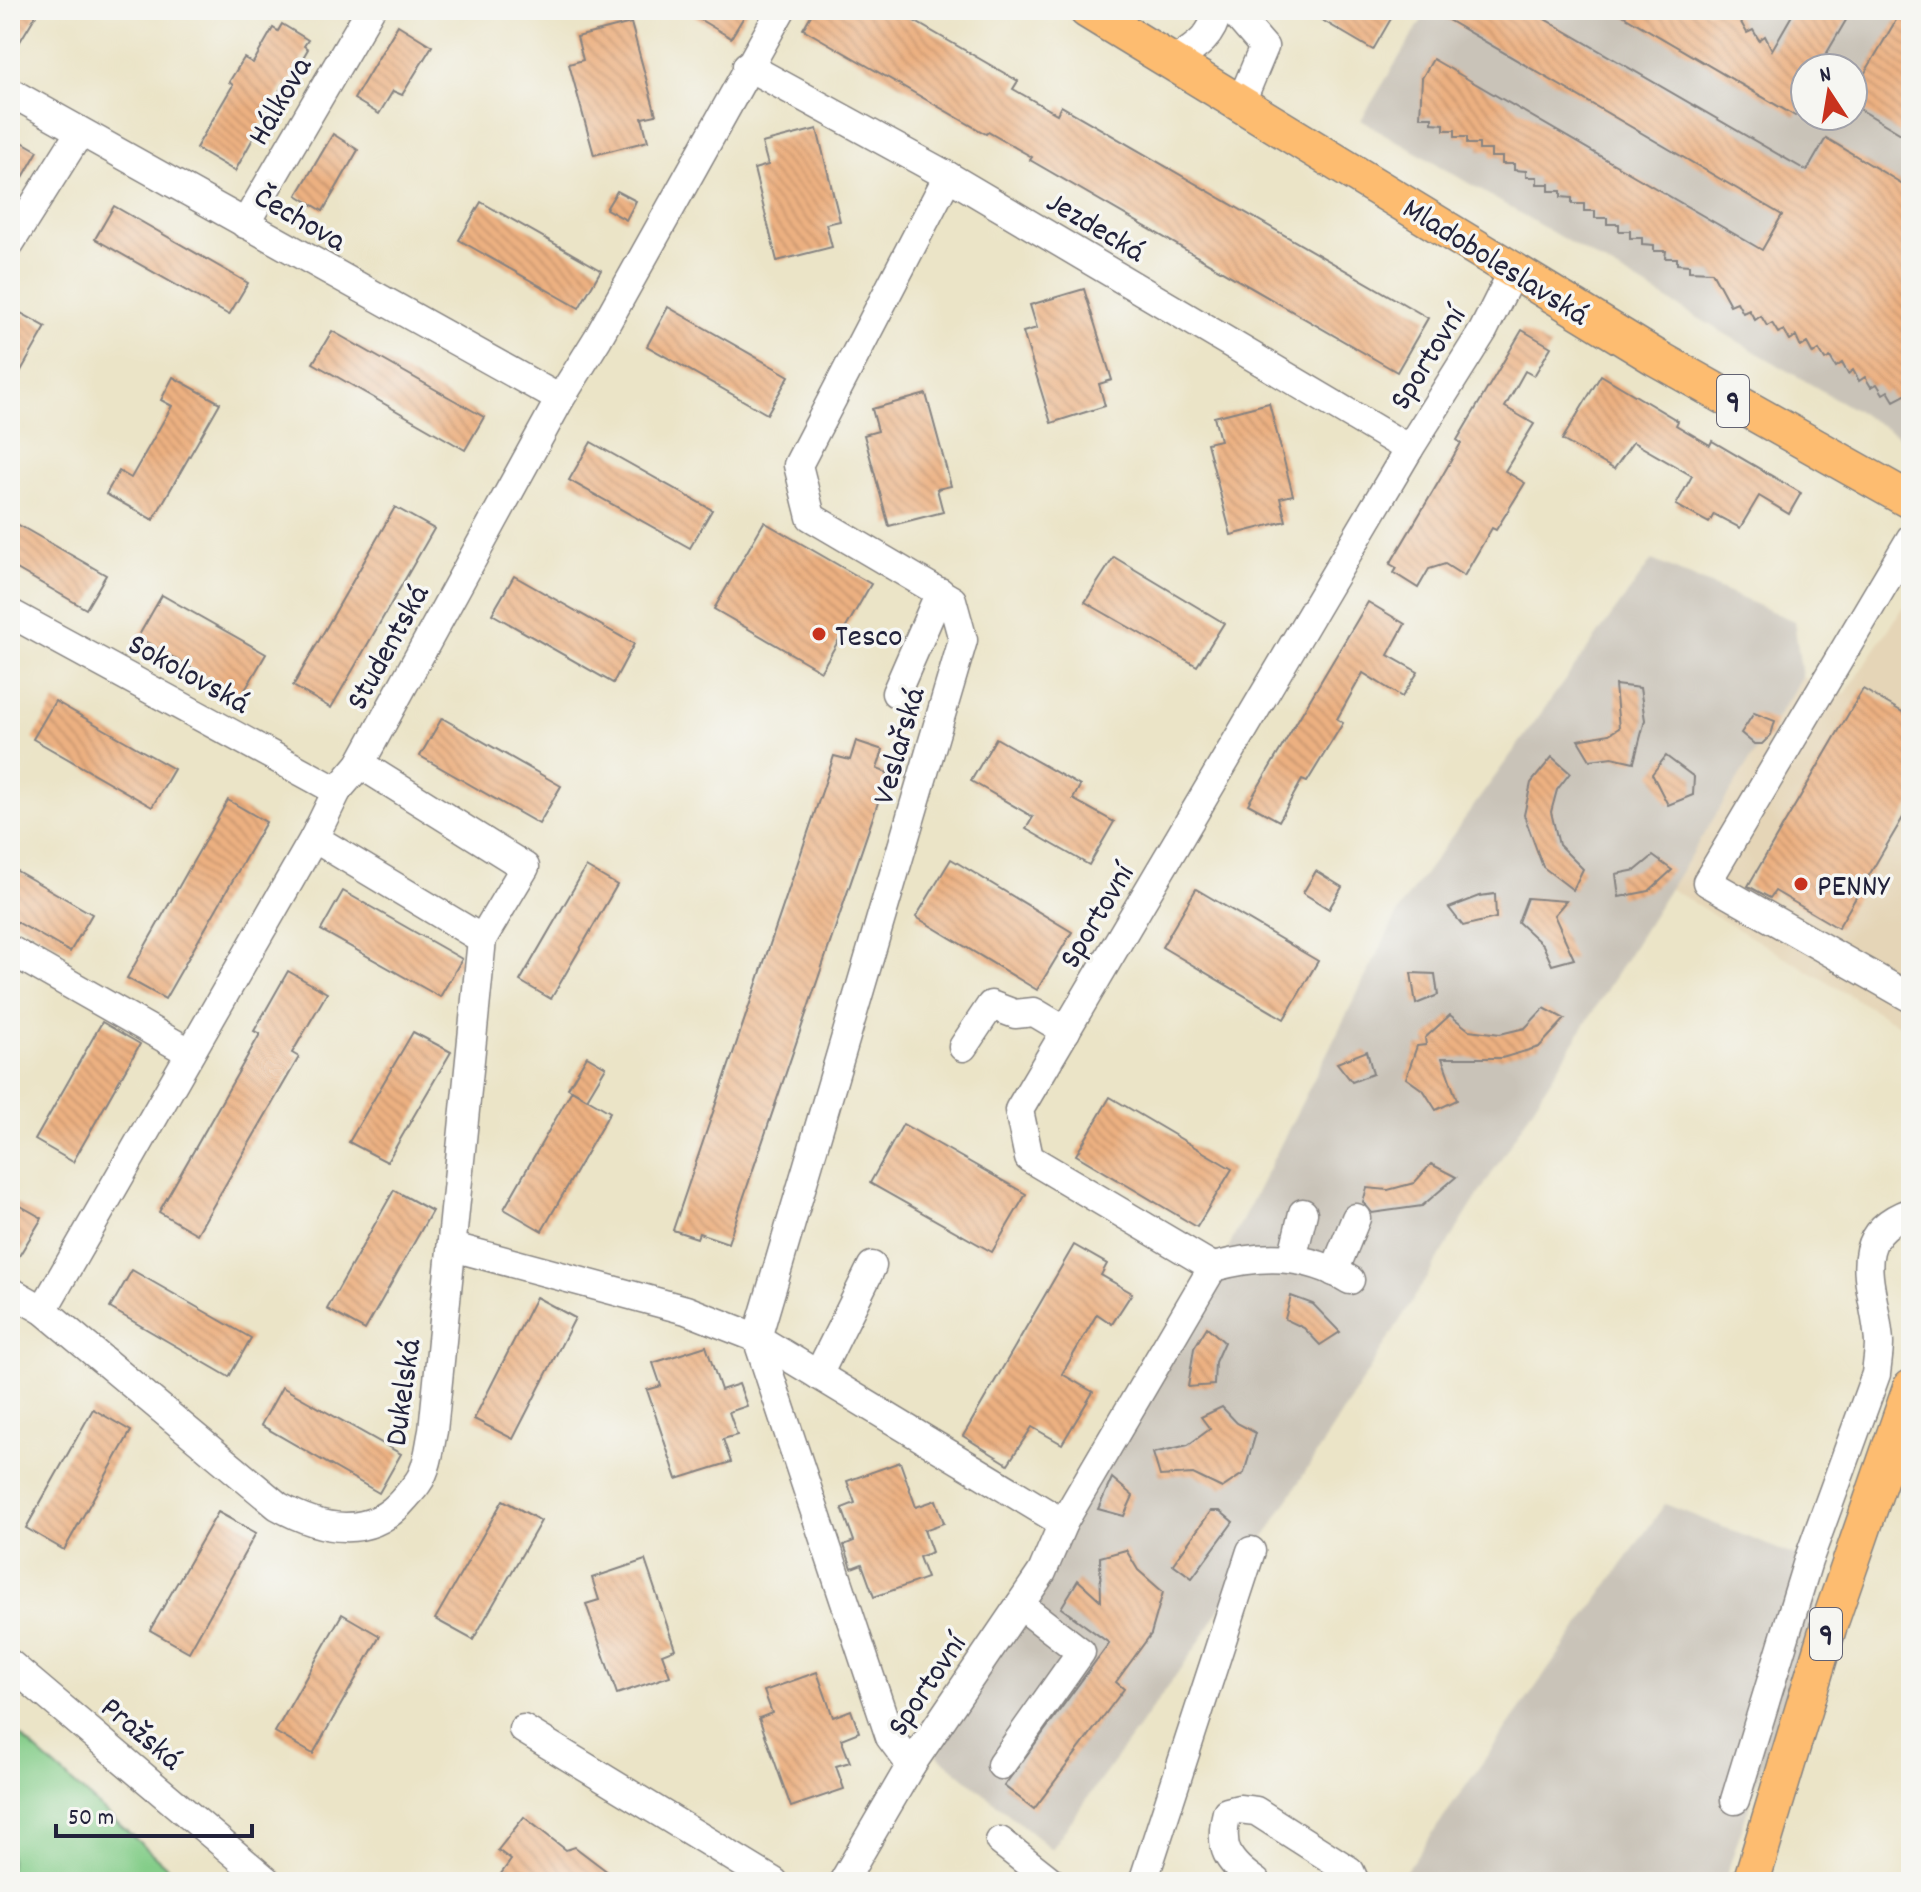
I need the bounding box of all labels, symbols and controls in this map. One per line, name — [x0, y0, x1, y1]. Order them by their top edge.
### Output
street label: Hálkova — [238, 49, 327, 155]
north arrow — [1789, 52, 1869, 132]
text: N — [1817, 60, 1834, 92]
street label: Čechova — [244, 176, 354, 267]
street label: Jezdecká — [1036, 182, 1153, 277]
street label: Mladoboleslavská — [1392, 188, 1597, 340]
street label: Sportovní — [1380, 297, 1481, 421]
road number: 9 — [1717, 375, 1749, 427]
street label: Studentská — [337, 577, 444, 720]
place label: Tesco — [835, 616, 902, 662]
street label: Sokolovská — [118, 624, 257, 729]
marker: Tesco — [810, 625, 828, 643]
street label: Veslařská — [863, 682, 940, 810]
street label: Sportovní — [1050, 855, 1150, 979]
place label: PENNY — [1817, 866, 1891, 912]
marker: PENNY — [1792, 875, 1810, 893]
street label: Dukelská — [376, 1336, 436, 1449]
road number: 9 — [1810, 1608, 1842, 1660]
street label: Sportovní — [878, 1625, 982, 1747]
street label: Pražská — [89, 1688, 191, 1784]
scale bar — [56, 1788, 252, 1838]
text: 50 m — [68, 1802, 114, 1836]

